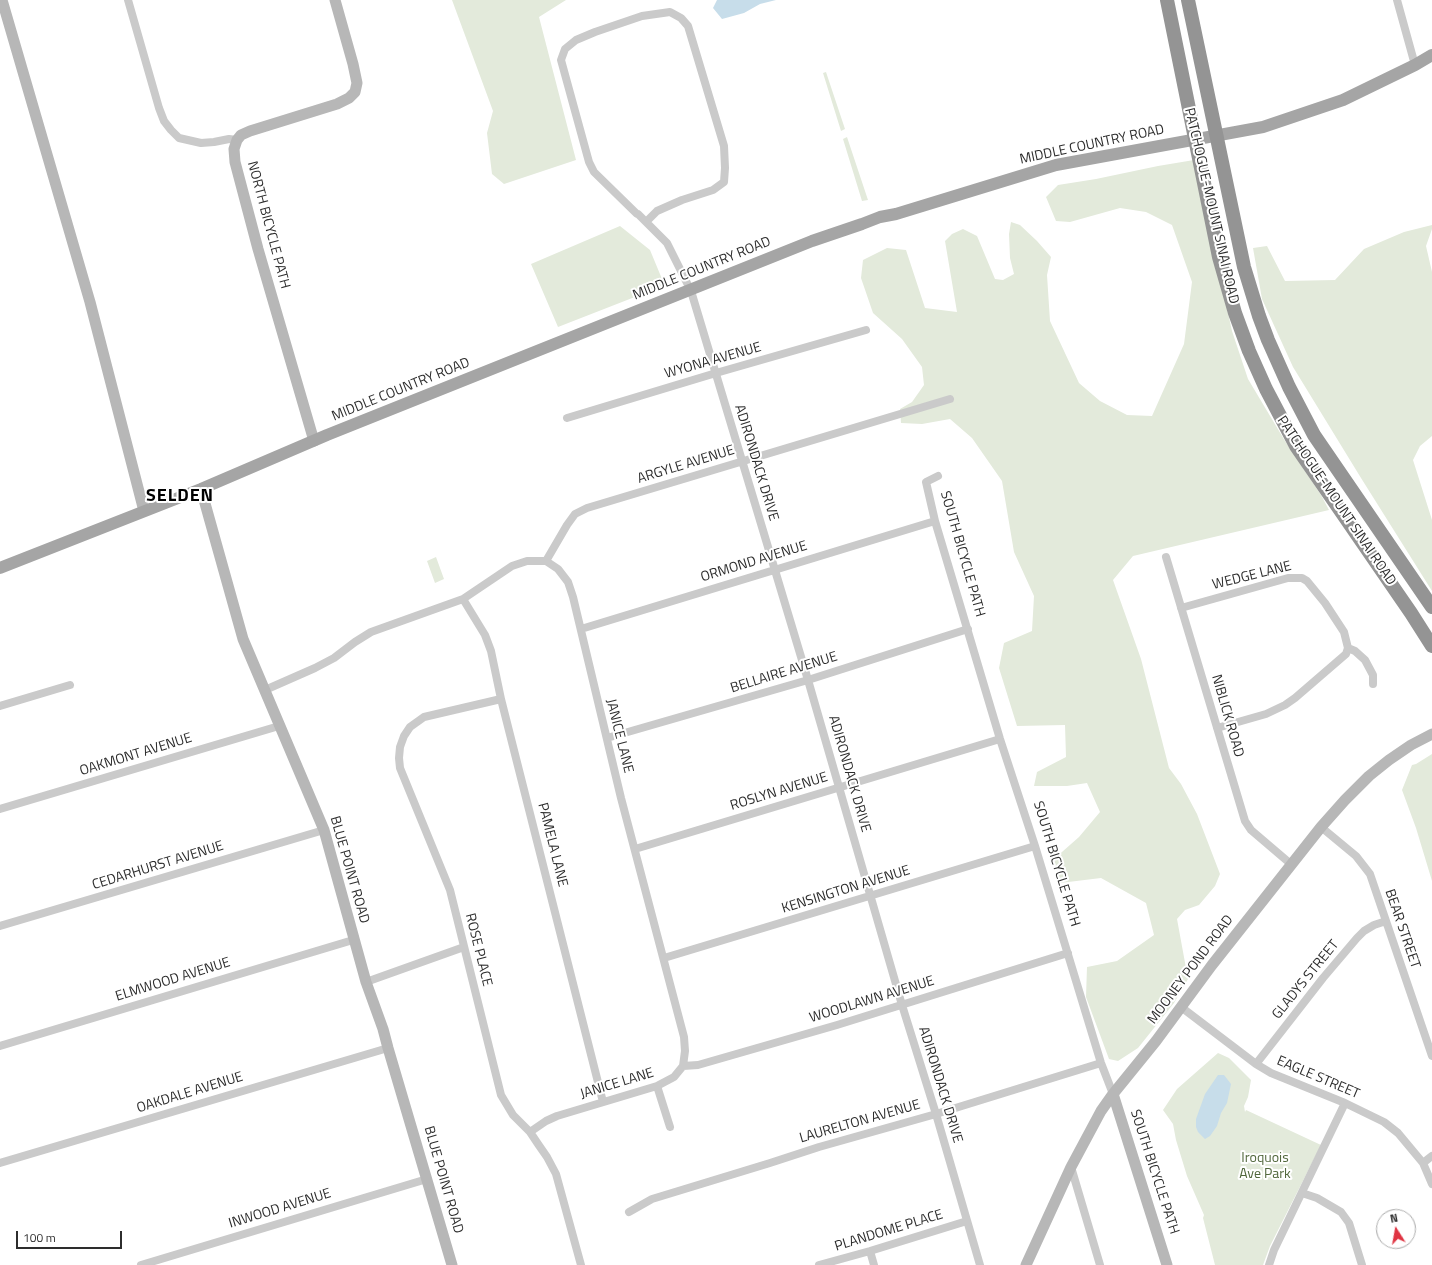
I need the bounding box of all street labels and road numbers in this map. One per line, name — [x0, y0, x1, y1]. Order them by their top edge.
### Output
street label: PATCHOGUE-MOUNT SINAI ROAD — [1180, 106, 1242, 306]
street label: MIDDLE COUNTRY ROAD — [1018, 121, 1166, 169]
street label: NORTH BICYCLE PATH — [243, 159, 293, 291]
street label: MIDDLE COUNTRY ROAD — [631, 234, 773, 304]
street label: WYONA AVENUE — [663, 339, 763, 383]
street label: MIDDLE COUNTRY ROAD — [330, 355, 472, 425]
street label: ADIRONDACK DRIVE — [730, 403, 782, 523]
street label: PATCHOGUE-MOUNT SINAI ROAD — [1273, 413, 1399, 589]
street label: ARGYLE AVENUE — [636, 442, 736, 488]
street label: SOUTH BICYCLE PATH — [936, 489, 988, 619]
street label: ORMOND AVENUE — [699, 538, 809, 586]
street label: WEDGE LANE — [1211, 558, 1293, 594]
street label: BELLAIRE AVENUE — [728, 649, 840, 697]
street label: NIBLICK ROAD — [1207, 673, 1247, 759]
street label: JANICE LANE — [602, 697, 636, 775]
street label: ADIRONDACK DRIVE — [824, 714, 874, 834]
street label: OAKMONT AVENUE — [78, 730, 194, 780]
street label: ROSLYN AVENUE — [728, 769, 830, 815]
street label: SOUTH BICYCLE PATH — [1029, 799, 1083, 929]
street label: PAMELA LANE — [533, 801, 571, 889]
street label: BLUE POINT ROAD — [326, 814, 372, 926]
street label: CEDARHURST AVENUE — [90, 838, 226, 894]
street label: KENSINGTON AVENUE — [780, 862, 912, 918]
street label: BEAR STREET — [1381, 887, 1423, 971]
street label: ROSE PLACE — [461, 912, 495, 988]
street label: MOONEY POND ROAD — [1144, 912, 1238, 1028]
street label: GLADYS STREET — [1269, 937, 1343, 1023]
street label: ELMWOOD AVENUE — [114, 955, 232, 1005]
street label: WOODLAWN AVENUE — [808, 973, 936, 1027]
street label: ADIRONDACK DRIVE — [914, 1025, 966, 1145]
street label: EAGLE STREET — [1274, 1053, 1362, 1103]
street label: JANICE LANE — [578, 1065, 656, 1103]
street label: OAKDALE AVENUE — [135, 1069, 245, 1117]
street label: LAURELTON AVENUE — [798, 1097, 922, 1147]
street label: SOUTH BICYCLE PATH — [1126, 1108, 1182, 1236]
street label: BLUE POINT ROAD — [420, 1124, 466, 1236]
street label: INWOOD AVENUE — [227, 1185, 333, 1233]
street label: PLANDOME PLACE — [833, 1207, 945, 1255]

